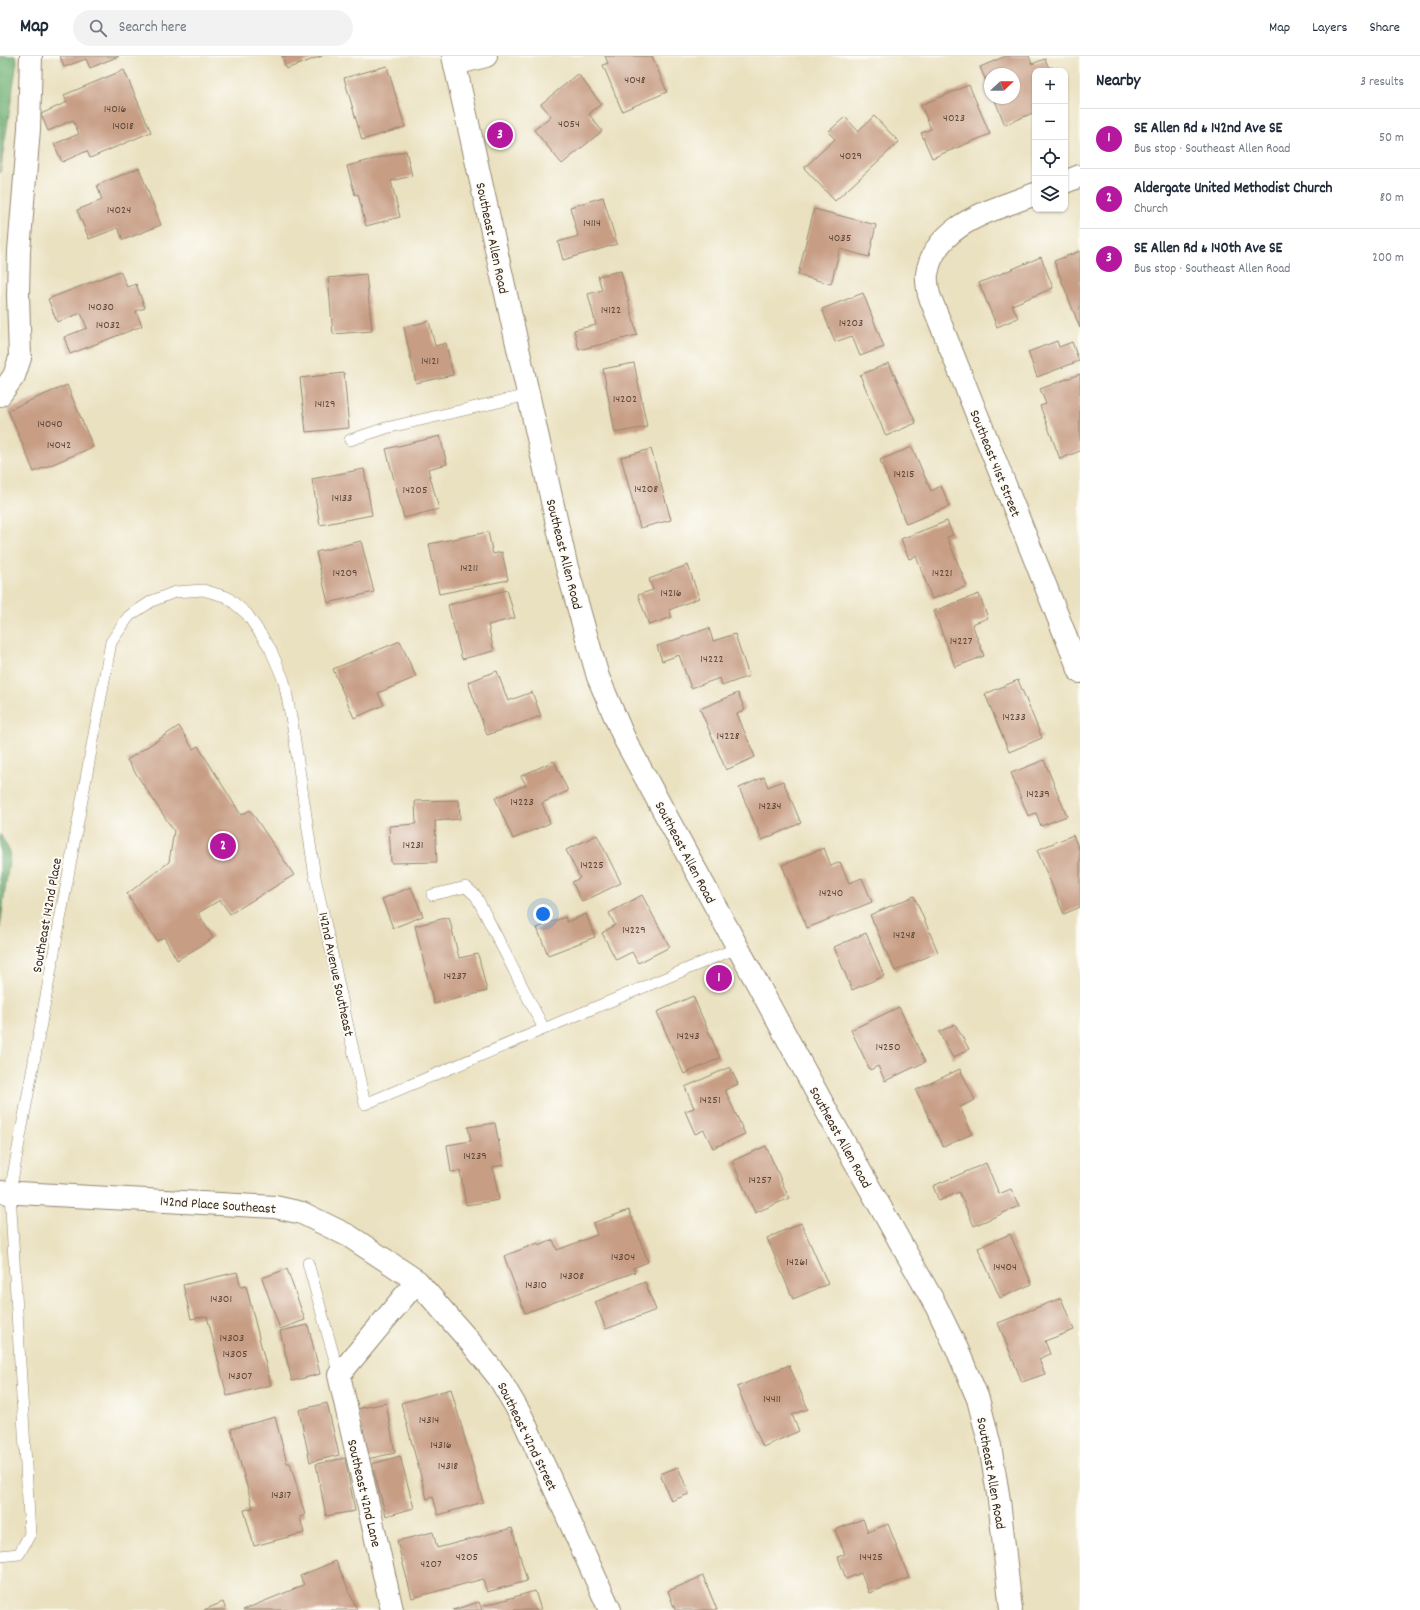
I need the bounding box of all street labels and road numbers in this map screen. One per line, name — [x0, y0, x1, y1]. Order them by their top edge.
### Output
street label: Southeast Allen Road — [469, 181, 513, 296]
street label: Southeast 41st Street — [963, 407, 1025, 520]
street label: Southeast Allen Road — [540, 497, 586, 612]
street label: Southeast Allen Road — [649, 798, 720, 908]
street label: Southeast 142nd Place — [28, 856, 68, 974]
street label: 142nd Avenue Southeast — [312, 910, 358, 1038]
street label: Southeast Allen Road — [803, 1084, 875, 1192]
street label: 142nd Place Southeast — [159, 1192, 277, 1220]
street label: Southeast 42nd Street — [491, 1379, 561, 1495]
street label: Southeast Allen Road — [970, 1416, 1010, 1531]
street label: Southeast 42nd Lane — [341, 1438, 385, 1549]

